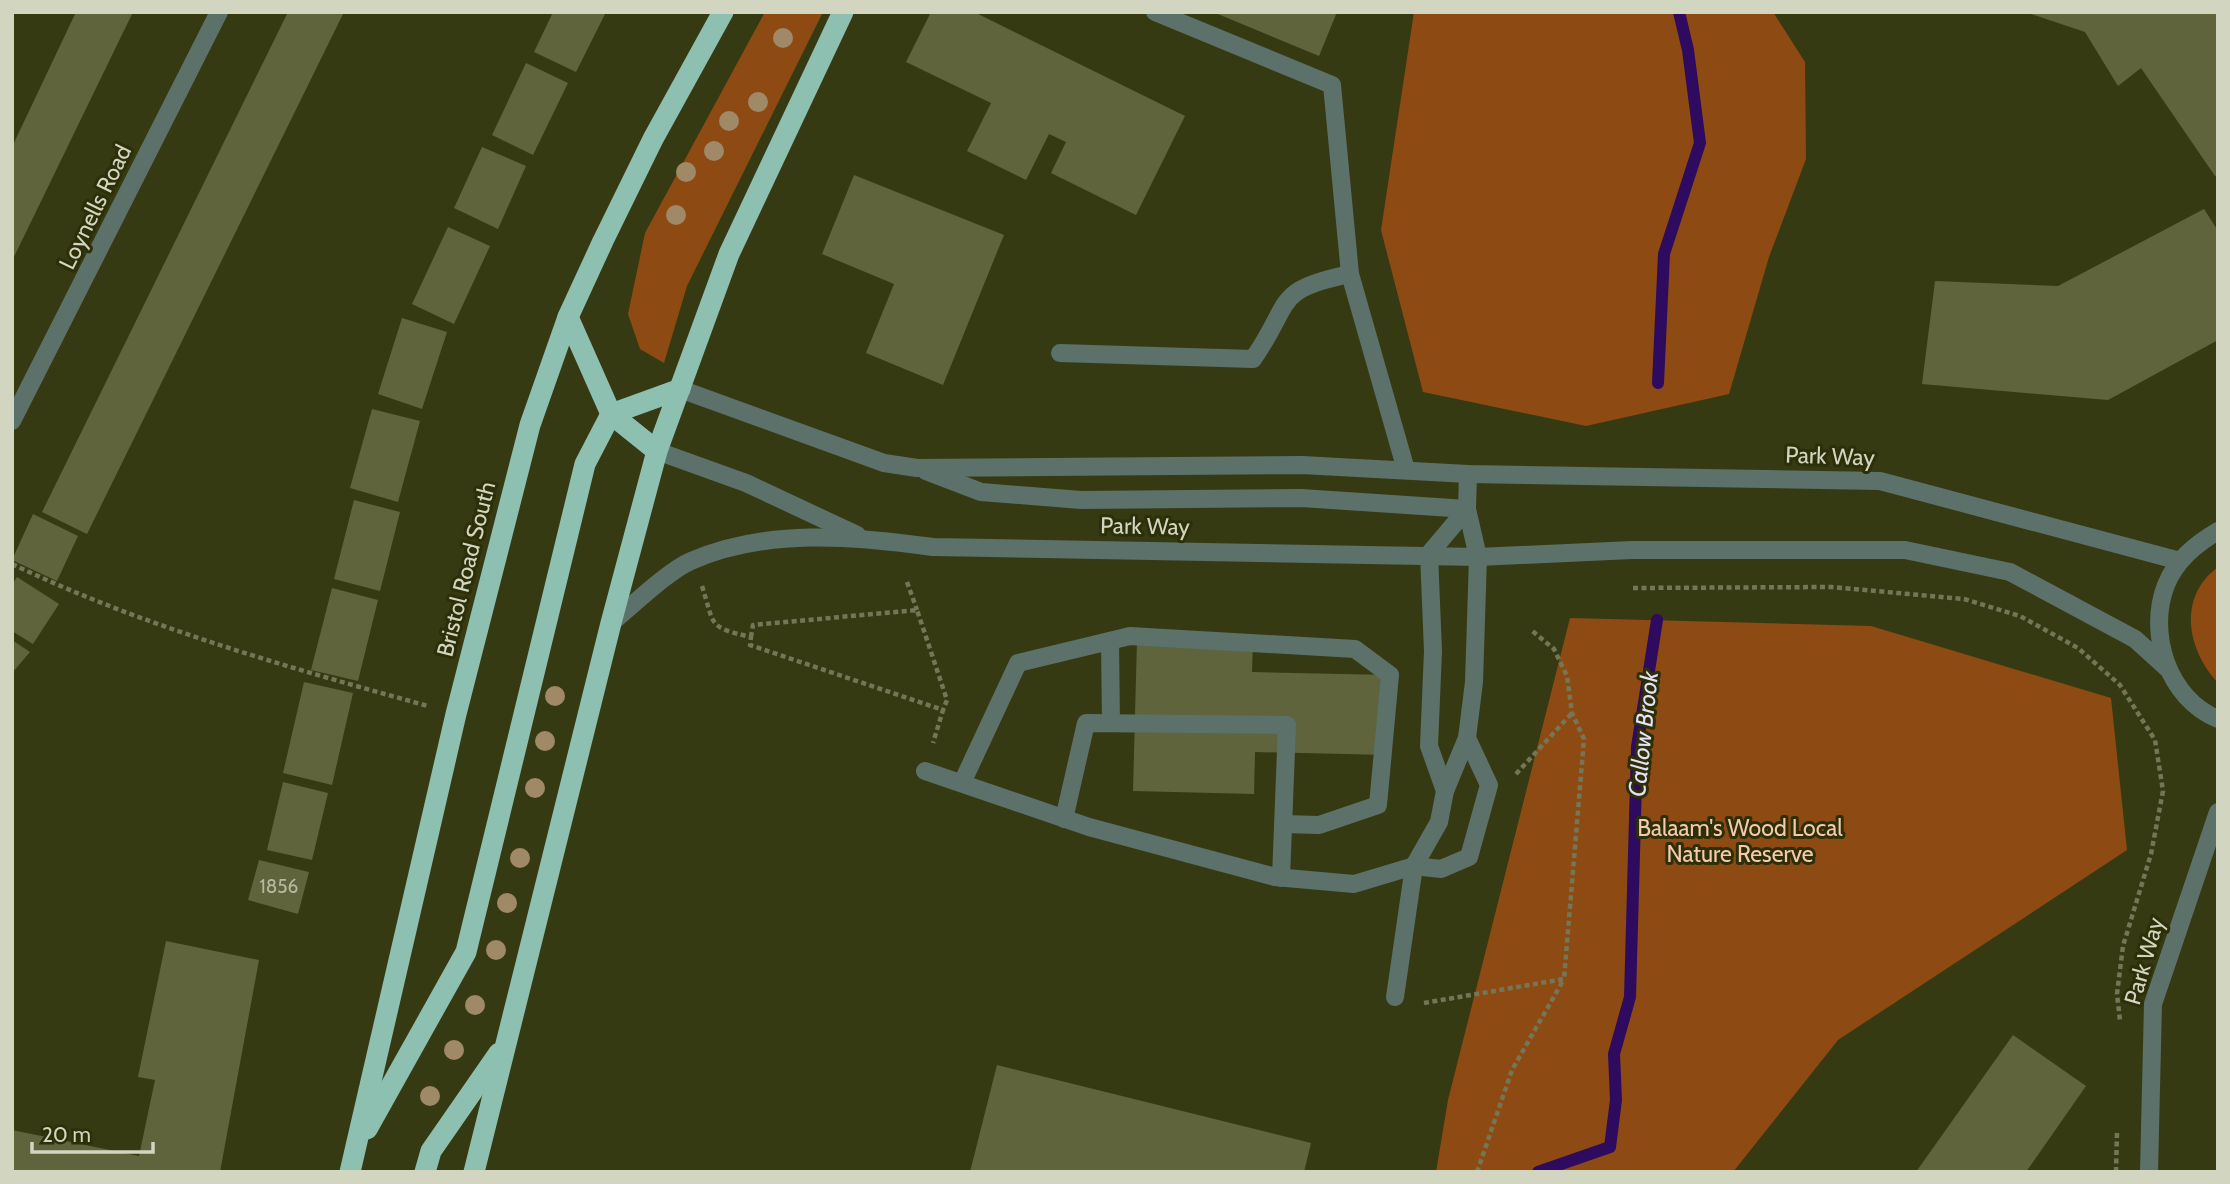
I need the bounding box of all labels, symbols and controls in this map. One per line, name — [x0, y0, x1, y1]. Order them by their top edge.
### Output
street label: Loynells Road — [53, 140, 137, 274]
street label: Park Way — [1785, 440, 1876, 472]
street label: Bristol Road South — [431, 478, 501, 660]
street label: Park Way — [1100, 511, 1190, 541]
water label: Callow Brook — [1622, 669, 1664, 798]
park label: Balaam's Wood Local Nature Reserve — [1637, 814, 1843, 868]
house number: 1856 — [260, 875, 298, 898]
street label: Park Way — [2118, 914, 2170, 1008]
scale bar — [32, 1110, 152, 1154]
text: 20 m — [42, 1122, 91, 1147]

